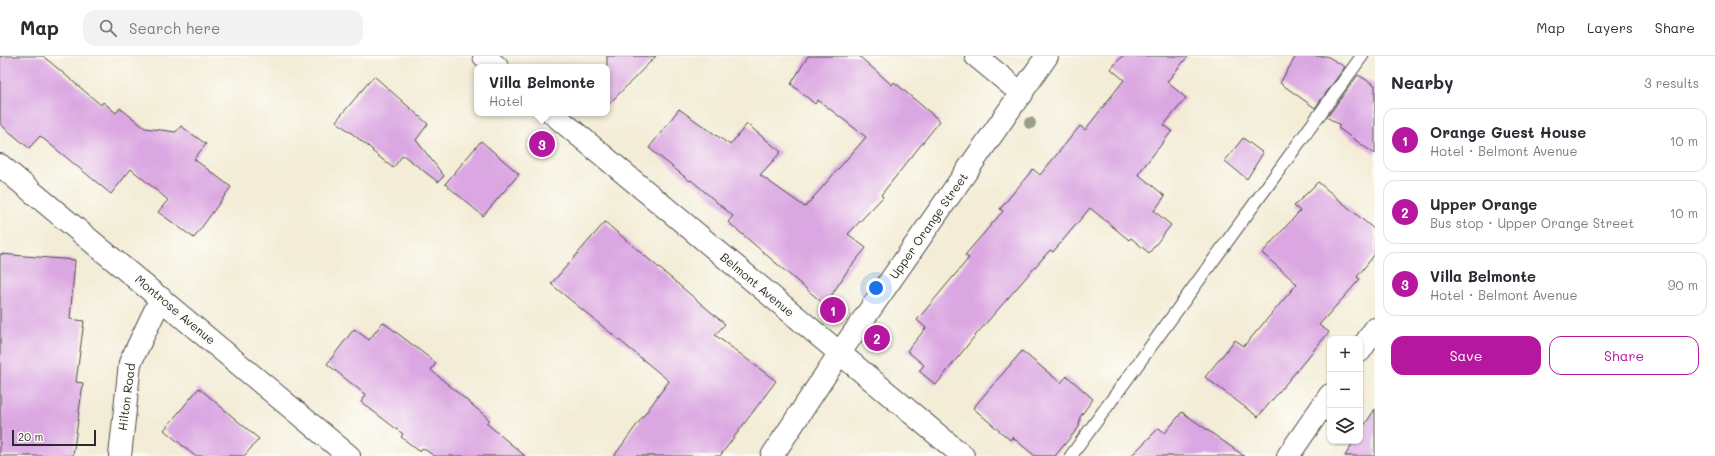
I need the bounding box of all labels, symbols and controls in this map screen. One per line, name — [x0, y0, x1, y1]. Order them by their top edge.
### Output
search box — [83, 10, 363, 46]
text: Map — [20, 15, 59, 40]
icon: search — [97, 17, 119, 39]
text: Search here — [129, 18, 220, 38]
text: Map — [1536, 18, 1565, 37]
text: Layers — [1587, 18, 1633, 37]
text: Share — [1655, 18, 1695, 37]
popup — [474, 64, 610, 116]
text: Nearby — [1391, 71, 1453, 93]
text: Villa Belmonte — [489, 72, 595, 92]
text: 3 results — [1644, 74, 1699, 91]
text: Hotel — [489, 92, 523, 109]
text: Orange Guest House — [1430, 122, 1586, 142]
pin: 3 — [529, 129, 555, 159]
text: 1 — [1402, 132, 1408, 149]
text: 10 m — [1670, 132, 1698, 149]
text: Hotel · Belmont Avenue — [1430, 142, 1578, 159]
street label: Upper Orange Street — [885, 169, 971, 282]
text: Upper Orange — [1430, 194, 1537, 214]
text: 2 — [1401, 204, 1409, 221]
text: 10 m — [1670, 204, 1698, 221]
text: Bus stop · Upper Orange Street — [1430, 214, 1634, 231]
street label: Belmont Avenue — [717, 249, 798, 320]
text: Villa Belmonte — [1430, 266, 1536, 286]
street label: Montrose Avenue — [132, 271, 219, 348]
text: 3 — [1401, 276, 1409, 293]
text: 90 m — [1668, 276, 1698, 293]
your location — [866, 278, 886, 298]
text: Hotel · Belmont Avenue — [1430, 286, 1578, 303]
pin: 1 — [820, 295, 846, 325]
pin: 2 — [864, 323, 890, 353]
map controls — [1327, 336, 1363, 444]
button: + — [1327, 336, 1363, 372]
button: Save — [1391, 336, 1541, 375]
button: Share — [1549, 336, 1699, 375]
street label: Hilton Road — [114, 362, 138, 432]
button: − — [1327, 372, 1363, 408]
button: layers — [1327, 408, 1363, 444]
scale bar — [12, 428, 96, 447]
text: 20 m — [18, 429, 43, 444]

